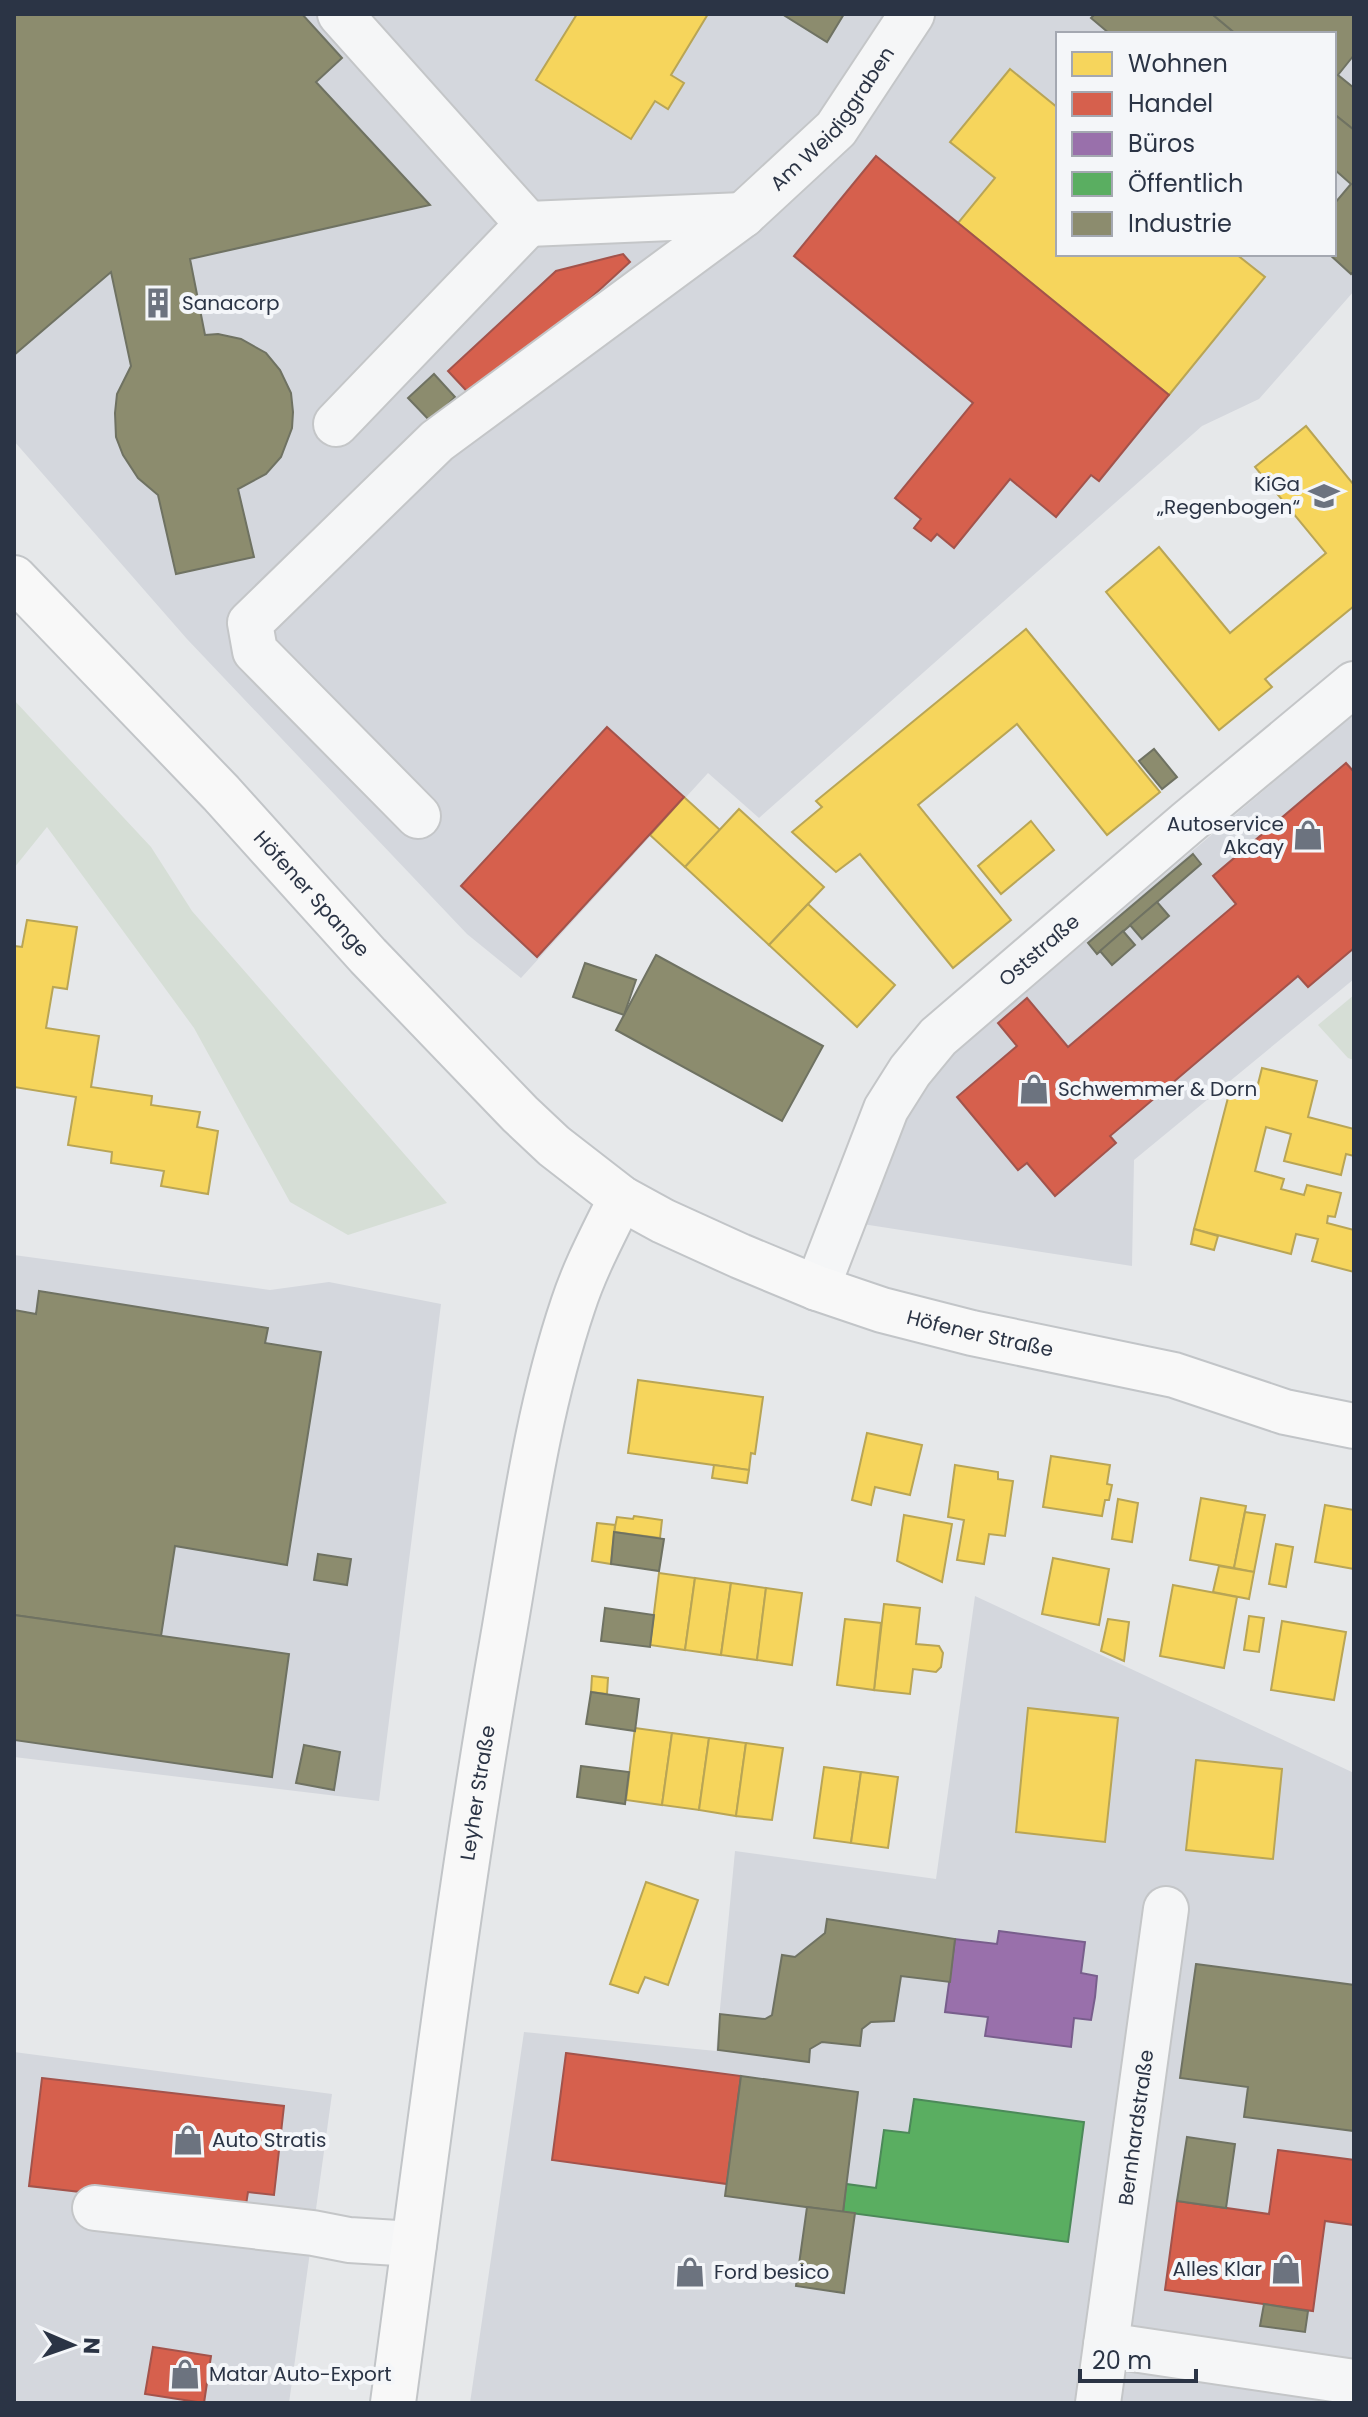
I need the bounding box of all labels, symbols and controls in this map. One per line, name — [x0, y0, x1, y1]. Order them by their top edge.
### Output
legend — [1056, 32, 1336, 256]
street label: Am Weidiggraben — [764, 41, 901, 197]
text: Wohnen — [1128, 47, 1228, 80]
text: Handel — [1128, 87, 1213, 120]
text: Büros — [1128, 127, 1195, 160]
text: Öffentlich — [1128, 167, 1243, 200]
text: Industrie — [1128, 207, 1232, 240]
building icon: Sanacorp — [141, 286, 175, 320]
place label: Sanacorp — [182, 289, 280, 317]
place label: KiGa „Regenbogen“ — [1156, 470, 1300, 521]
school or university icon: KiGa „Regenbogen“ — [1307, 479, 1341, 513]
place label: Autoservice Akcay — [1167, 810, 1284, 861]
shop icon: Autoservice Akcay — [1291, 818, 1325, 852]
street label: Höfener Spange — [247, 824, 376, 963]
street label: Oststraße — [993, 908, 1085, 993]
shop icon: Schwemmer & Dorn — [1017, 1072, 1051, 1106]
place label: Schwemmer & Dorn — [1058, 1075, 1257, 1103]
street label: Höfener Straße — [904, 1303, 1056, 1364]
street label: Leyher Straße — [453, 1723, 502, 1862]
street label: Bernhardstraße — [1111, 2048, 1160, 2207]
shop icon: Auto Stratis — [171, 2123, 205, 2157]
place label: Auto Stratis — [212, 2126, 326, 2154]
shop icon: Alles Klar — [1269, 2252, 1303, 2286]
shop icon: Ford besico — [673, 2255, 707, 2289]
place label: Alles Klar — [1173, 2255, 1262, 2283]
place label: Ford besico — [714, 2258, 829, 2286]
north arrow — [32, 2305, 112, 2385]
scale bar — [1080, 2333, 1196, 2383]
text: N — [76, 2337, 107, 2354]
text: 20 m — [1092, 2344, 1152, 2377]
shop icon: Matar Auto-Export — [168, 2357, 202, 2391]
place label: Matar Auto-Export — [209, 2360, 392, 2388]

